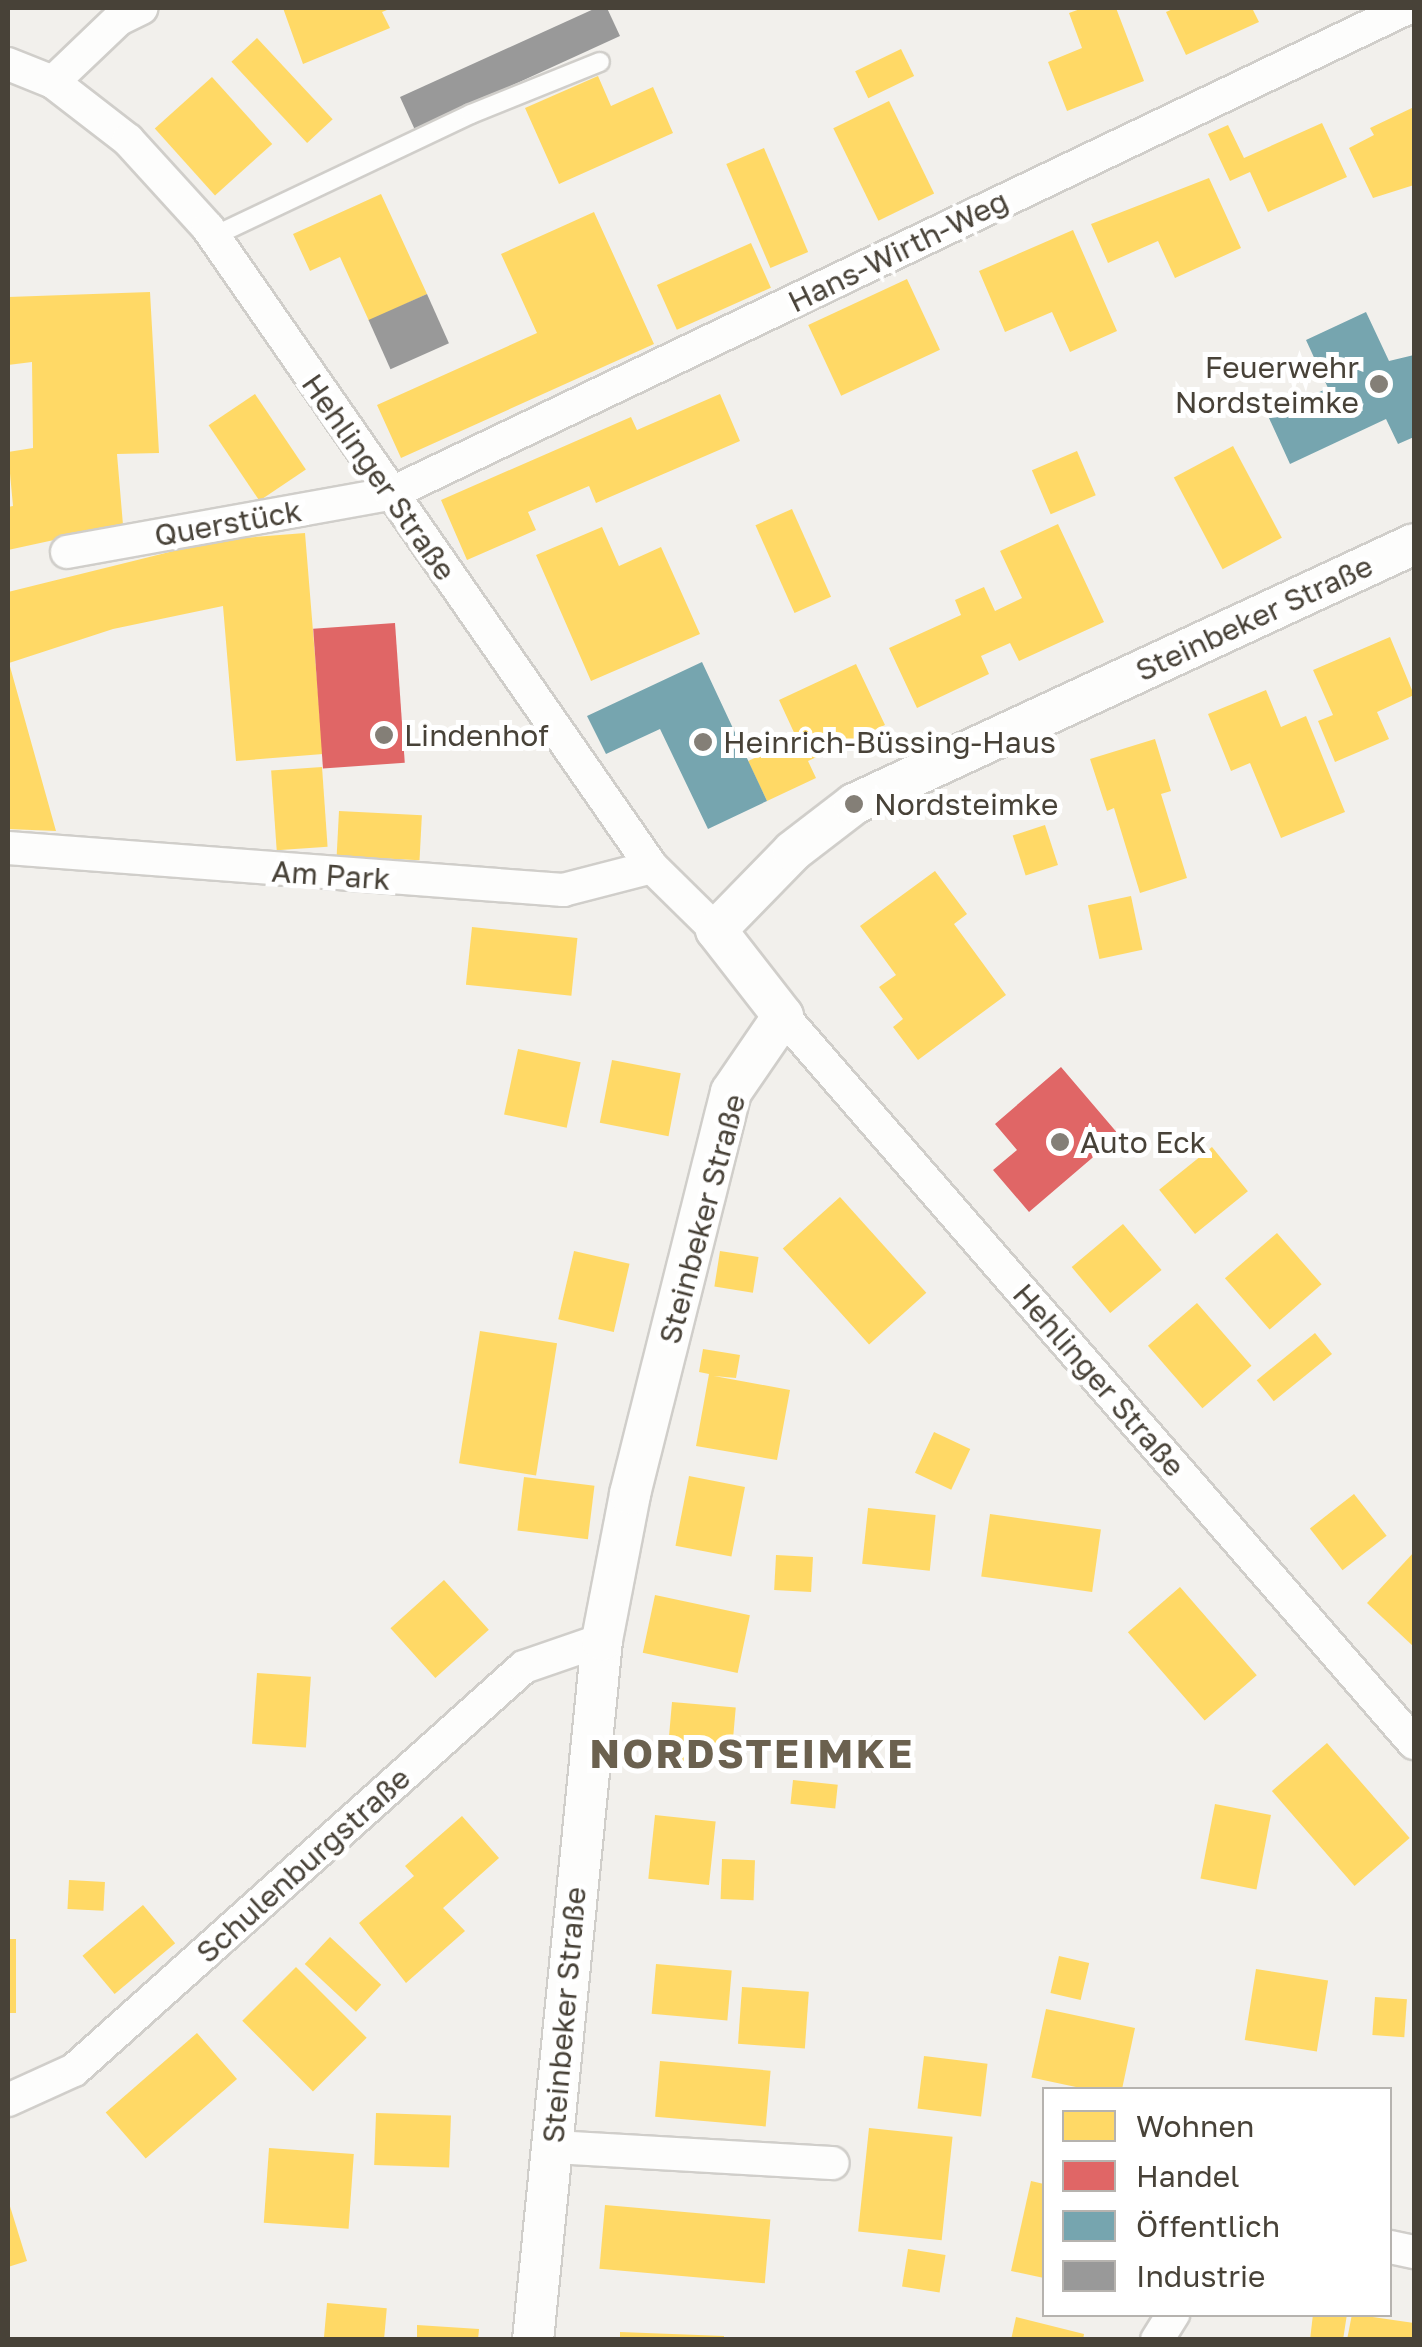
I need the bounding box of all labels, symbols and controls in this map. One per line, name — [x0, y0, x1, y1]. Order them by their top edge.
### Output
street label: Hans-Wirth-Weg — [782, 182, 1014, 320]
place label: Feuerwehr Nordsteimke — [1175, 349, 1359, 420]
street label: Hehlinger Straße — [294, 367, 464, 587]
marker: Feuerwehr Nordsteimke — [1368, 373, 1390, 395]
street label: Querstück — [152, 492, 304, 554]
street label: Steinbeker Straße — [1130, 547, 1378, 689]
place label: Lindenhof — [404, 717, 549, 753]
marker: Lindenhof — [373, 724, 395, 746]
place label: Heinrich-Büssing-Haus — [723, 724, 1056, 760]
marker: Heinrich-Büssing-Haus — [692, 731, 714, 753]
place label: Nordsteimke — [874, 786, 1058, 822]
marker: Nordsteimke — [843, 793, 865, 815]
street label: Am Park — [270, 853, 392, 897]
street label: Steinbeker Straße — [651, 1090, 753, 1348]
place label: Auto Eck — [1080, 1124, 1206, 1160]
marker: Auto Eck — [1049, 1131, 1071, 1153]
street label: Hehlinger Straße — [1006, 1276, 1192, 1484]
district label: NORDSTEIMKE — [589, 1729, 915, 1777]
street label: Schulenburgstraße — [189, 1760, 417, 1970]
street label: Steinbeker Straße — [535, 1885, 593, 2145]
legend — [1042, 2087, 1392, 2317]
text: Wohnen — [1136, 2108, 1254, 2144]
text: Handel — [1136, 2158, 1240, 2194]
text: Öffentlich — [1136, 2208, 1280, 2244]
text: Industrie — [1136, 2258, 1266, 2294]

